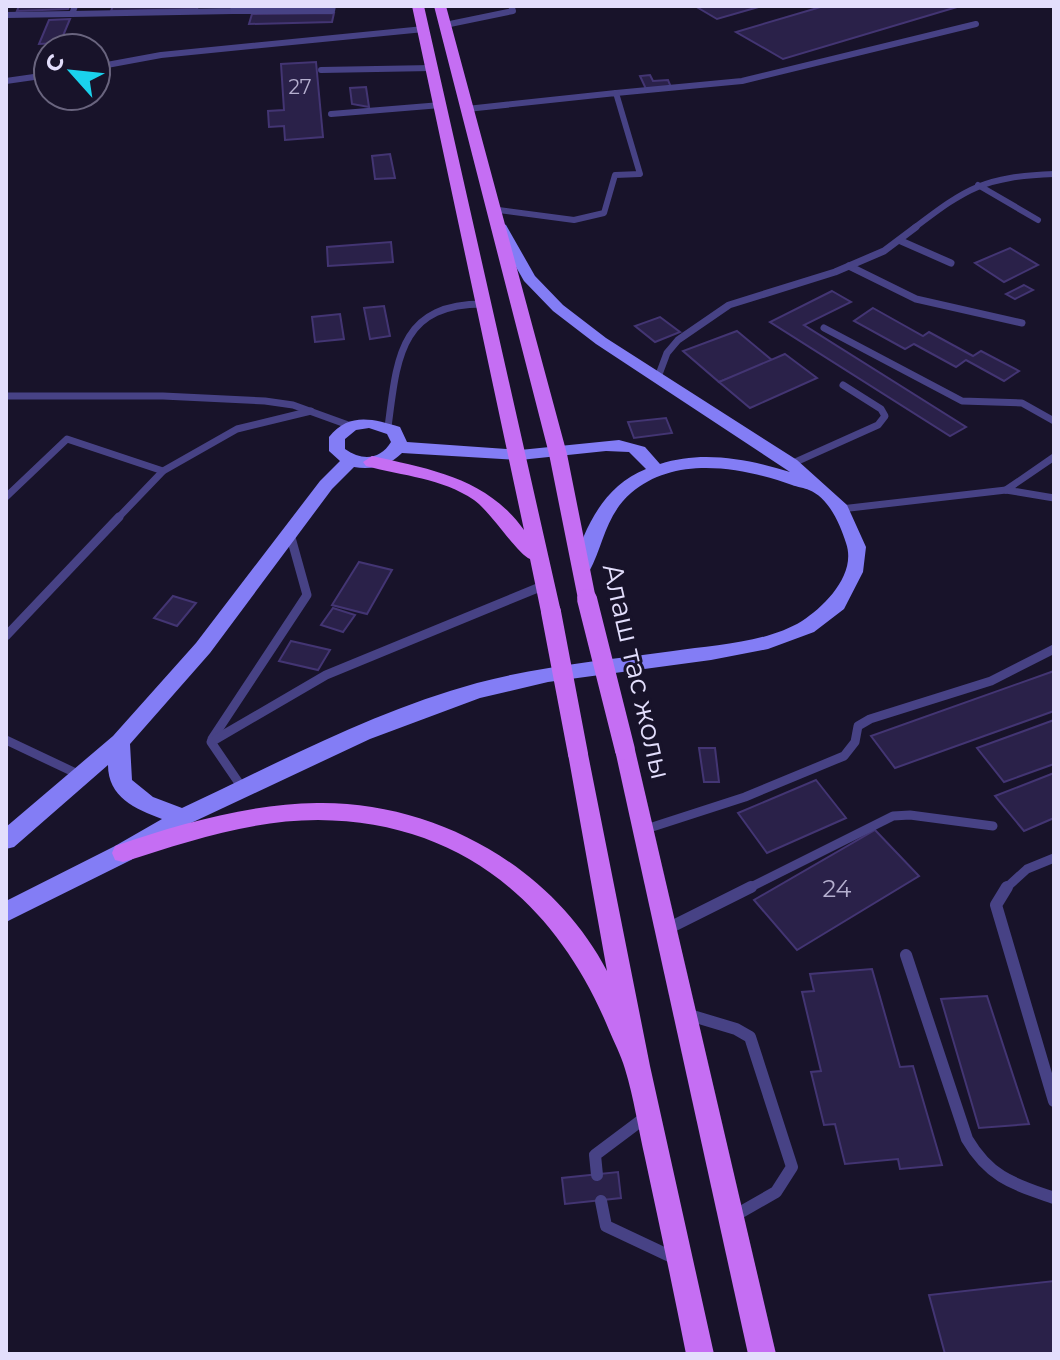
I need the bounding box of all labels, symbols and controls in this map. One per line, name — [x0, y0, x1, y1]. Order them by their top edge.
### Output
north arrow — [32, 32, 112, 112]
text: С — [39, 50, 70, 76]
house number: 27 — [288, 75, 312, 99]
street label: Алаш тас жолы — [596, 560, 678, 782]
house number: 24 — [823, 874, 852, 903]

